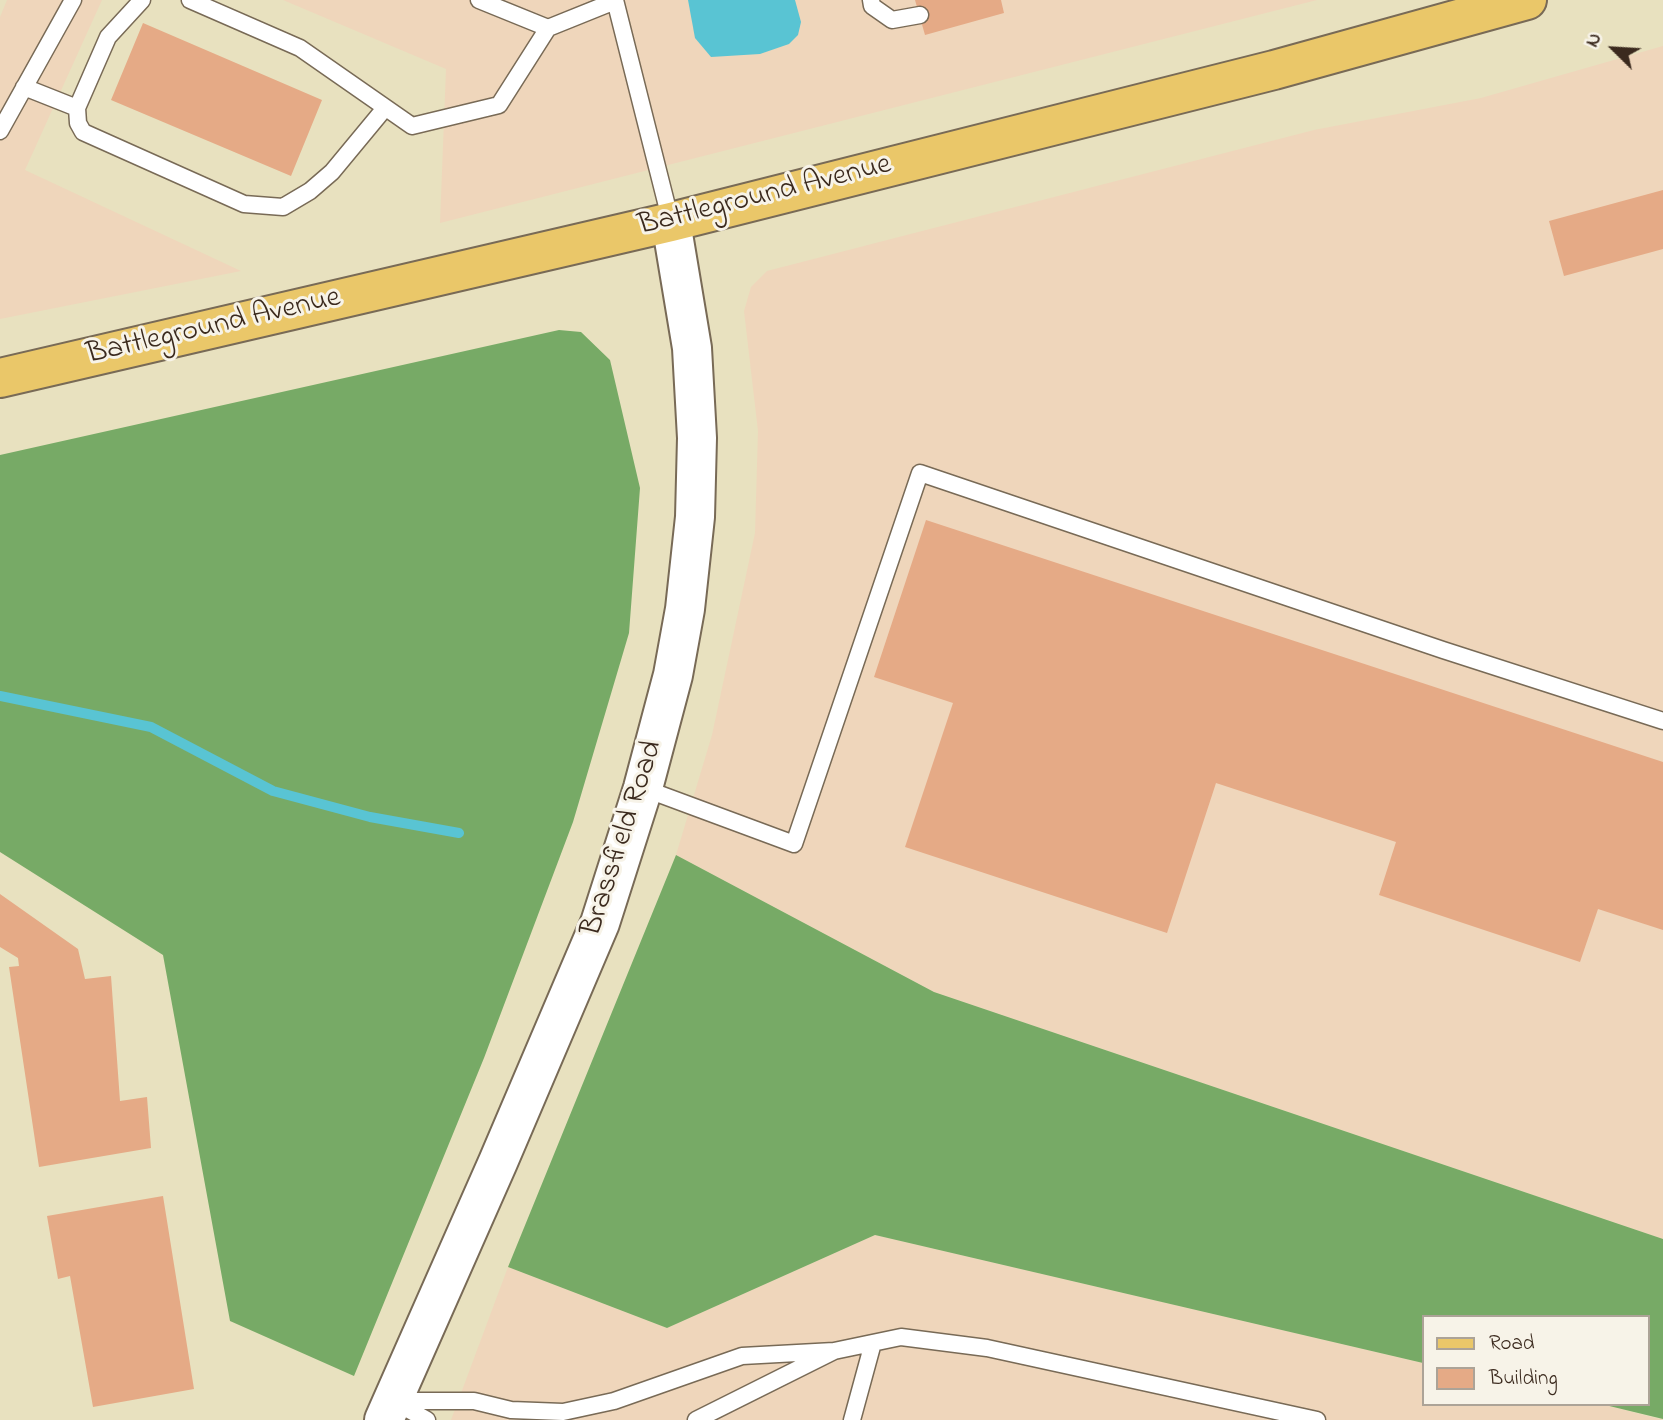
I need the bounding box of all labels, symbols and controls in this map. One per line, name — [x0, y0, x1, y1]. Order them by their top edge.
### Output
north arrow — [1579, 14, 1649, 84]
text: N — [1579, 29, 1609, 52]
street label: Battleground Avenue — [635, 148, 895, 246]
street label: Battleground Avenue — [84, 281, 344, 375]
street label: Brassfield Road — [575, 737, 673, 941]
legend — [1422, 1315, 1649, 1406]
text: Road — [1489, 1329, 1535, 1359]
text: Building — [1489, 1364, 1558, 1394]

